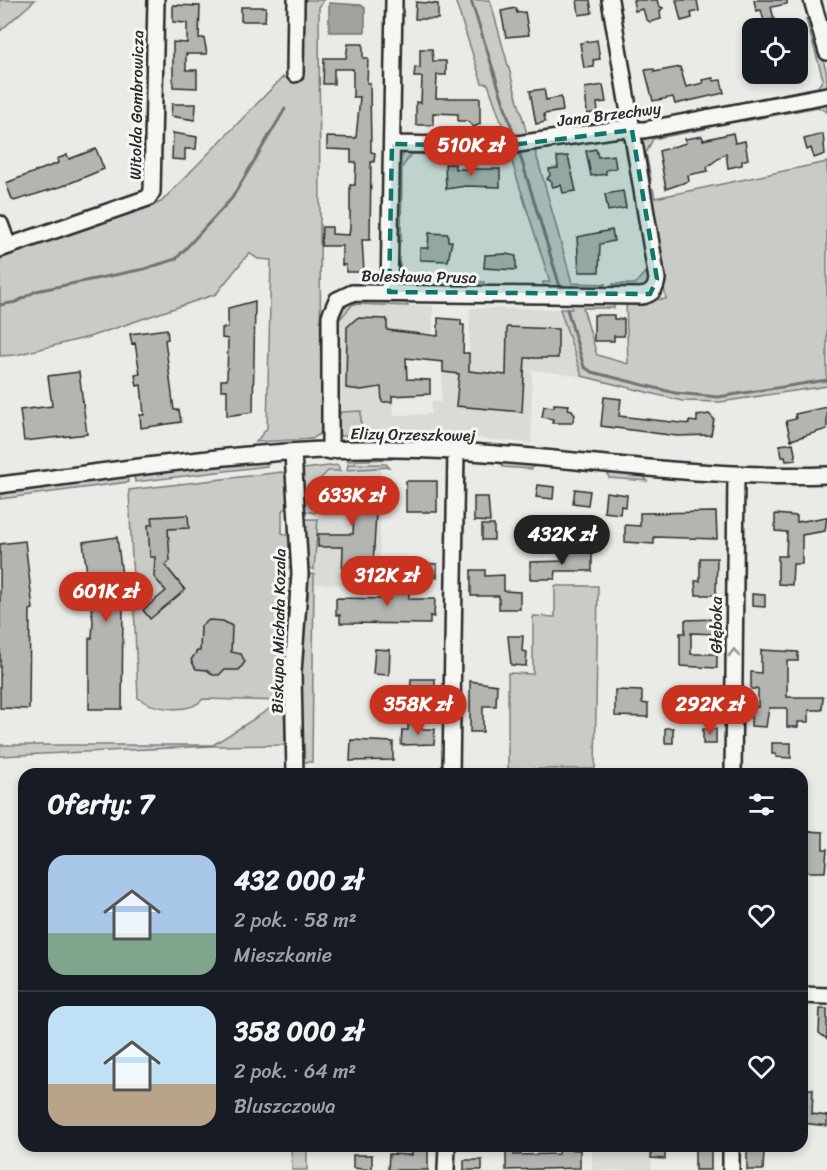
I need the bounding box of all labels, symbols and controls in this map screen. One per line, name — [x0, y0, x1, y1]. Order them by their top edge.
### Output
map controls — [742, 18, 808, 84]
button: locate — [742, 18, 808, 84]
street label: Witolda Gombrowicza — [121, 30, 152, 180]
street label: Jana Brzechwy — [555, 94, 663, 135]
pin: 510K zł — [416, 126, 526, 177]
text: 510K zł — [438, 128, 504, 163]
street label: Bolesława Prusa — [361, 261, 477, 292]
street label: Elizy Orzeszkowej — [350, 419, 477, 450]
pin: 633K zł — [297, 476, 407, 527]
text: 633K zł — [319, 478, 385, 513]
pin: 432K zł — [507, 515, 617, 566]
text: 432K zł — [528, 517, 596, 552]
street label: Biskupa Michała Kozala — [263, 548, 294, 714]
pin: 312K zł — [332, 556, 442, 607]
text: 312K zł — [355, 558, 419, 593]
pin: 601K zł — [51, 572, 161, 623]
text: 601K zł — [73, 574, 139, 609]
street label: Głęboka — [702, 596, 731, 653]
one-way arrow — [728, 648, 740, 657]
pin: 358K zł — [363, 685, 473, 736]
pin: 292K zł — [655, 685, 765, 736]
text: 358K zł — [384, 687, 452, 722]
text: 292K zł — [676, 687, 744, 722]
text: Oferty: 7 — [48, 781, 154, 827]
icon: filters — [745, 788, 778, 821]
text: 432 000 zł — [234, 857, 363, 903]
icon: home — [96, 879, 168, 951]
icon: heart — [745, 899, 778, 932]
text: 2 pok. · 58 m² — [234, 903, 357, 938]
text: Mieszkanie — [234, 938, 332, 973]
text: 358 000 zł — [234, 1008, 364, 1054]
icon: home — [96, 1030, 168, 1102]
icon: heart — [745, 1050, 778, 1083]
text: 2 pok. · 64 m² — [234, 1054, 356, 1089]
text: Bluszczowa — [234, 1089, 335, 1124]

